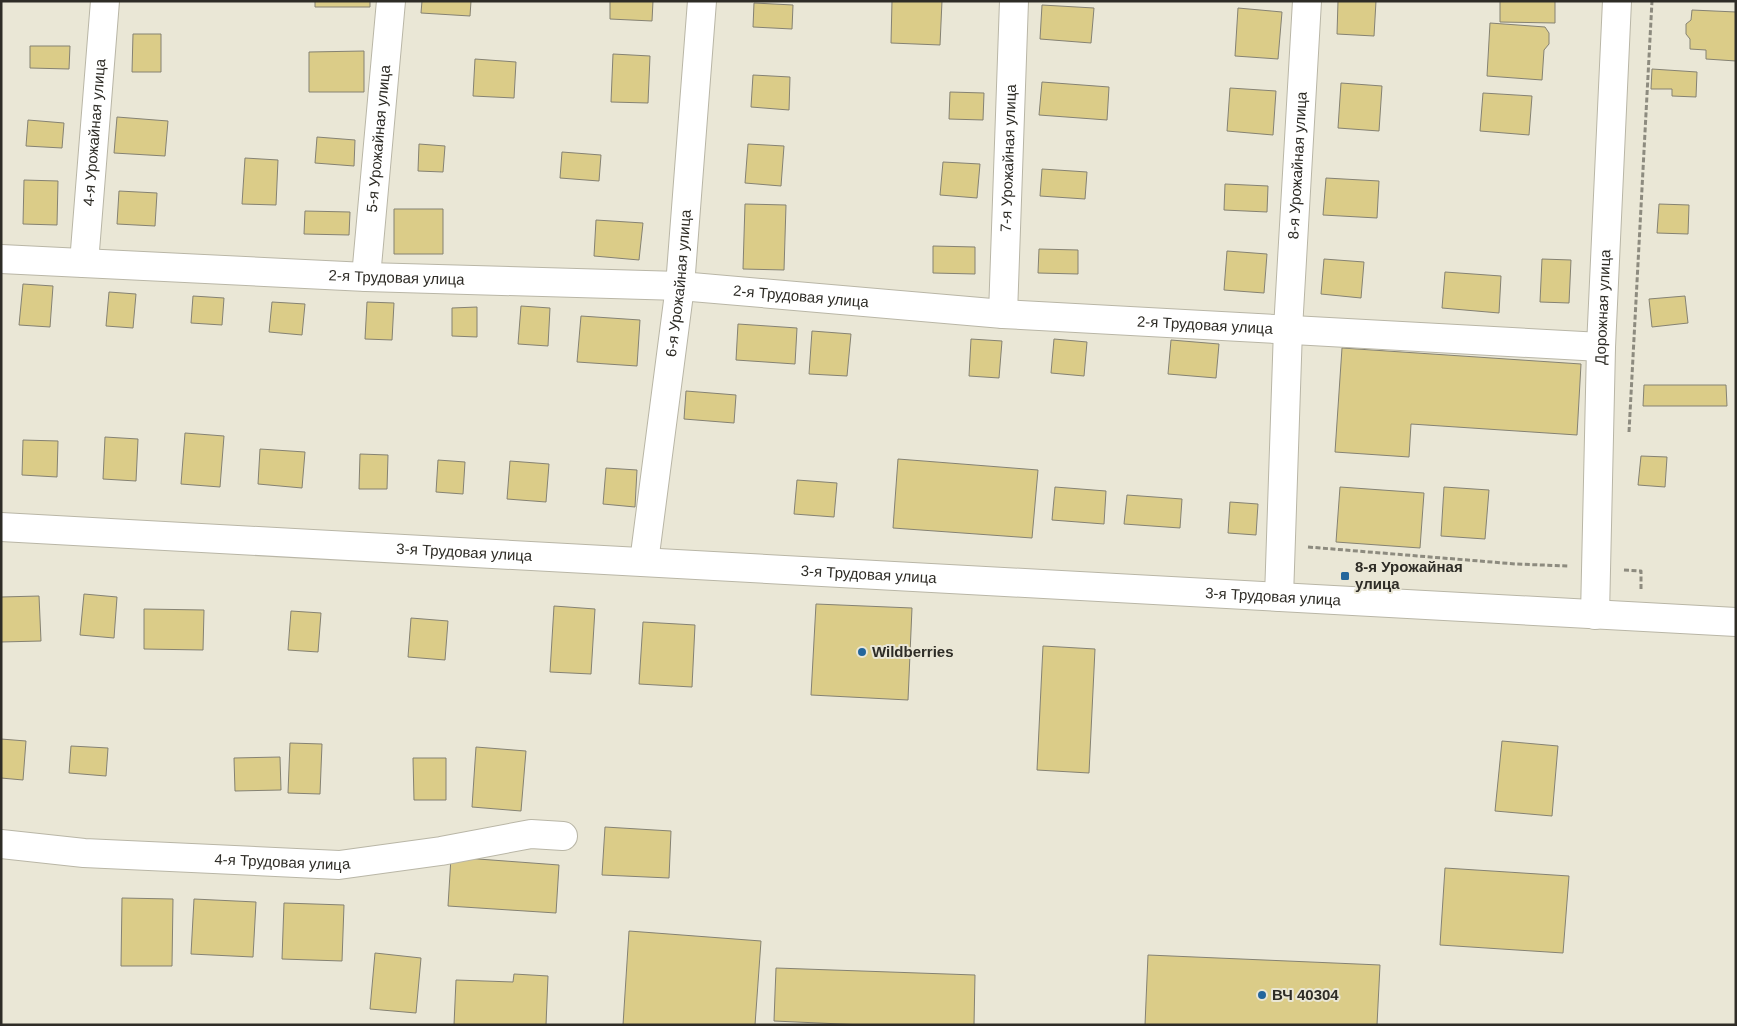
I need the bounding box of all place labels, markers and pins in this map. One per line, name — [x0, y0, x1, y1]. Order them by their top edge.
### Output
place label: 8-я Урожайная улица — [1355, 558, 1463, 592]
marker: 8-я Урожайная улица — [1339, 570, 1351, 582]
place label: Wildberries — [872, 643, 954, 660]
marker: Wildberries — [856, 646, 868, 658]
place label: ВЧ 40304 — [1272, 986, 1339, 1003]
marker: ВЧ 40304 — [1256, 989, 1268, 1001]

